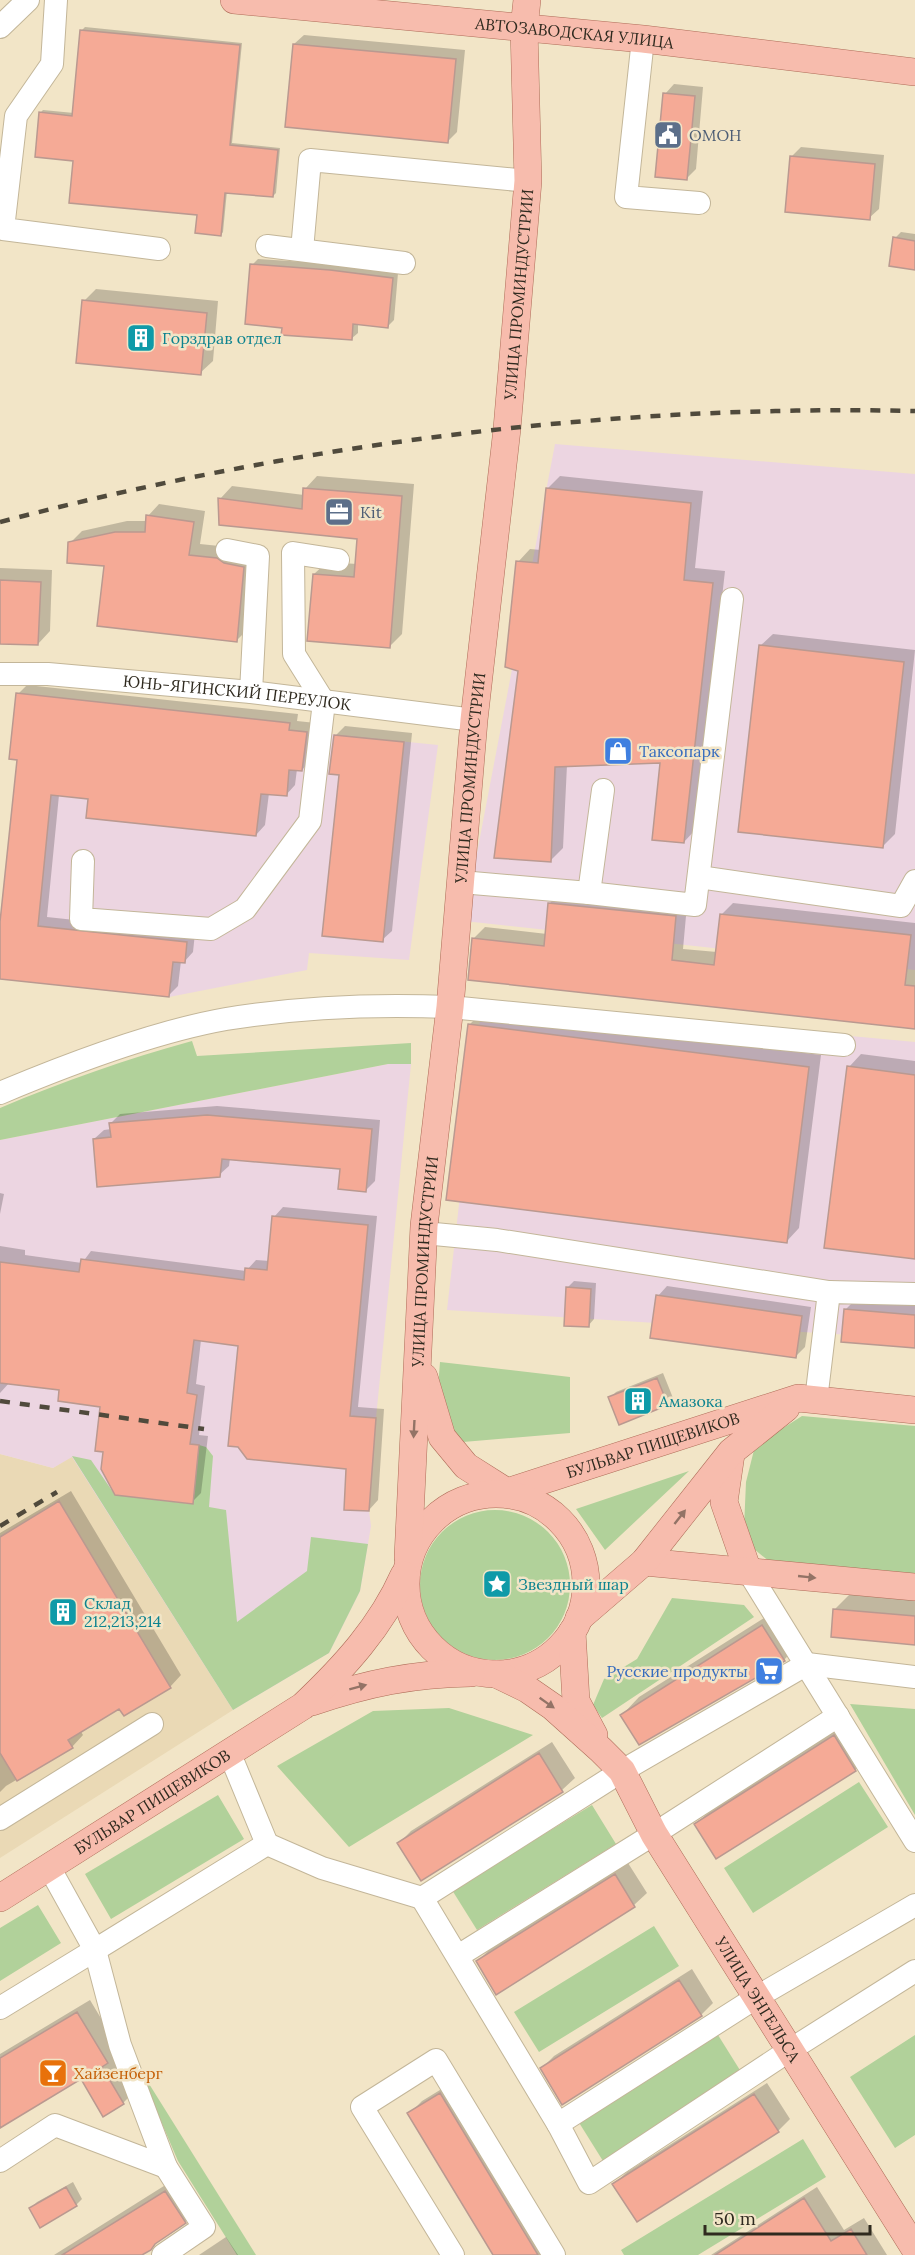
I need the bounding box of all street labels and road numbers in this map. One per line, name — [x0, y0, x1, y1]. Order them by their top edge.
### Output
street label: АВТОЗАВОДСКАЯ УЛИЦА — [473, 13, 676, 53]
street label: УЛИЦА ПРОМИНДУСТРИИ — [499, 188, 537, 402]
street label: ЮНЬ-ЯГИНСКИЙ ПЕРЕУЛОК — [122, 671, 352, 715]
street label: УЛИЦА ПРОМИНДУСТРИИ — [450, 671, 489, 885]
street label: УЛИЦА ПРОМИНДУСТРИИ — [407, 1155, 442, 1368]
street label: БУЛЬВАР ПИЩЕВИКОВ — [563, 1408, 742, 1482]
street label: БУЛЬВАР ПИЩЕВИКОВ — [70, 1745, 234, 1859]
street label: УЛИЦА ЭНГЕЛЬСА — [710, 1932, 805, 2066]

